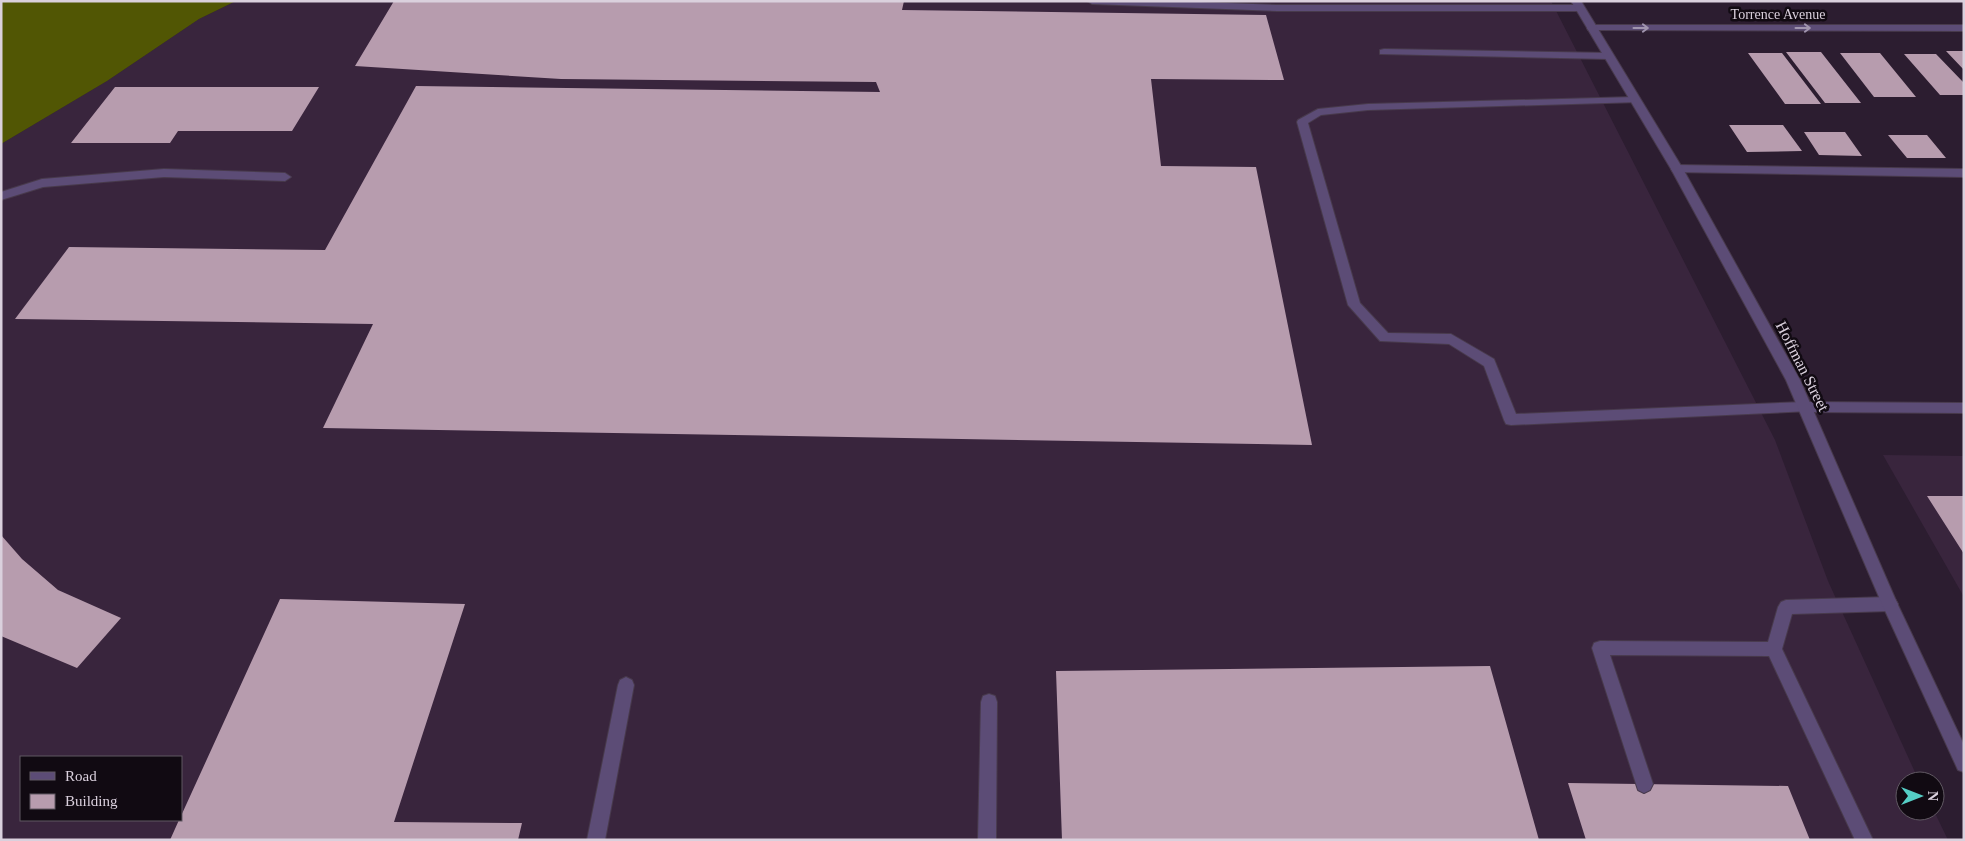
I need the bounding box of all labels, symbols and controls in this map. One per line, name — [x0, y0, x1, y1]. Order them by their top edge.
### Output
street label: Torrence Avenue — [1731, 7, 1825, 22]
one-way arrow — [1632, 23, 1648, 33]
one-way arrow — [1794, 23, 1811, 33]
street label: Hoffman Street — [1773, 318, 1833, 415]
legend — [20, 756, 182, 821]
text: Road — [65, 768, 97, 784]
north arrow — [1895, 771, 1945, 821]
text: N — [1925, 791, 1940, 801]
text: Building — [65, 793, 118, 809]

